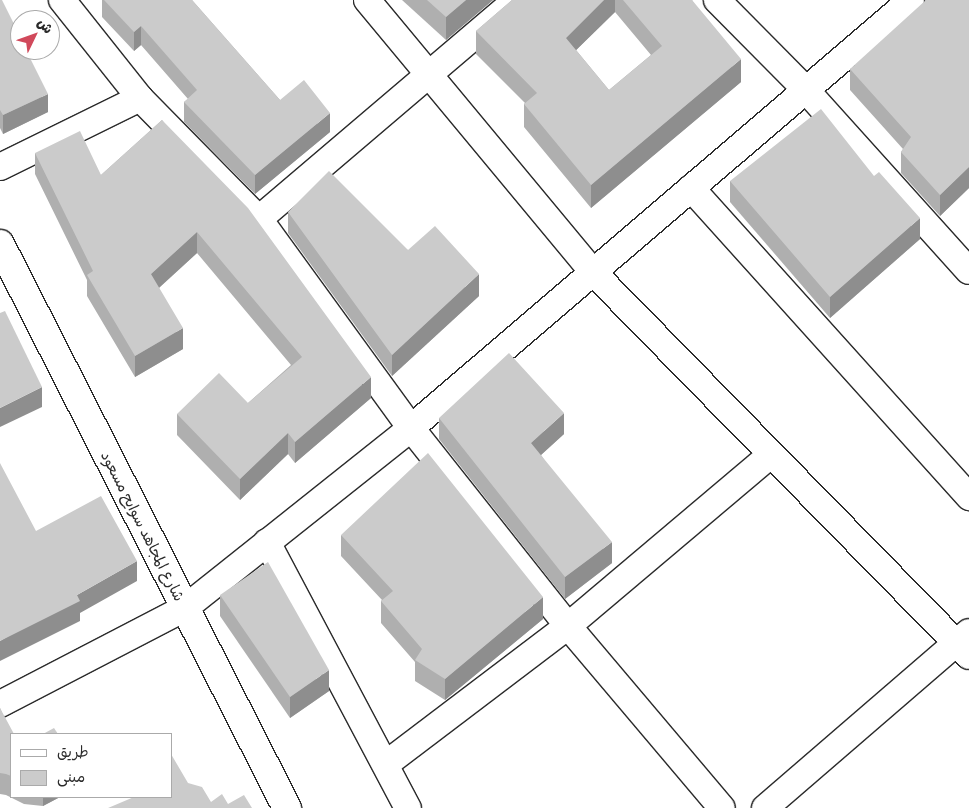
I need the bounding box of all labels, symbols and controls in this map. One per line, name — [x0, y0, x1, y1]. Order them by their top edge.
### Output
north arrow — [10, 10, 60, 60]
text: ش — [34, 14, 57, 37]
street label: شارع المجاهد سوايح مسعود — [97, 448, 189, 604]
legend — [10, 733, 172, 798]
text: طريق — [57, 742, 89, 761]
text: مبنى — [57, 767, 85, 786]

